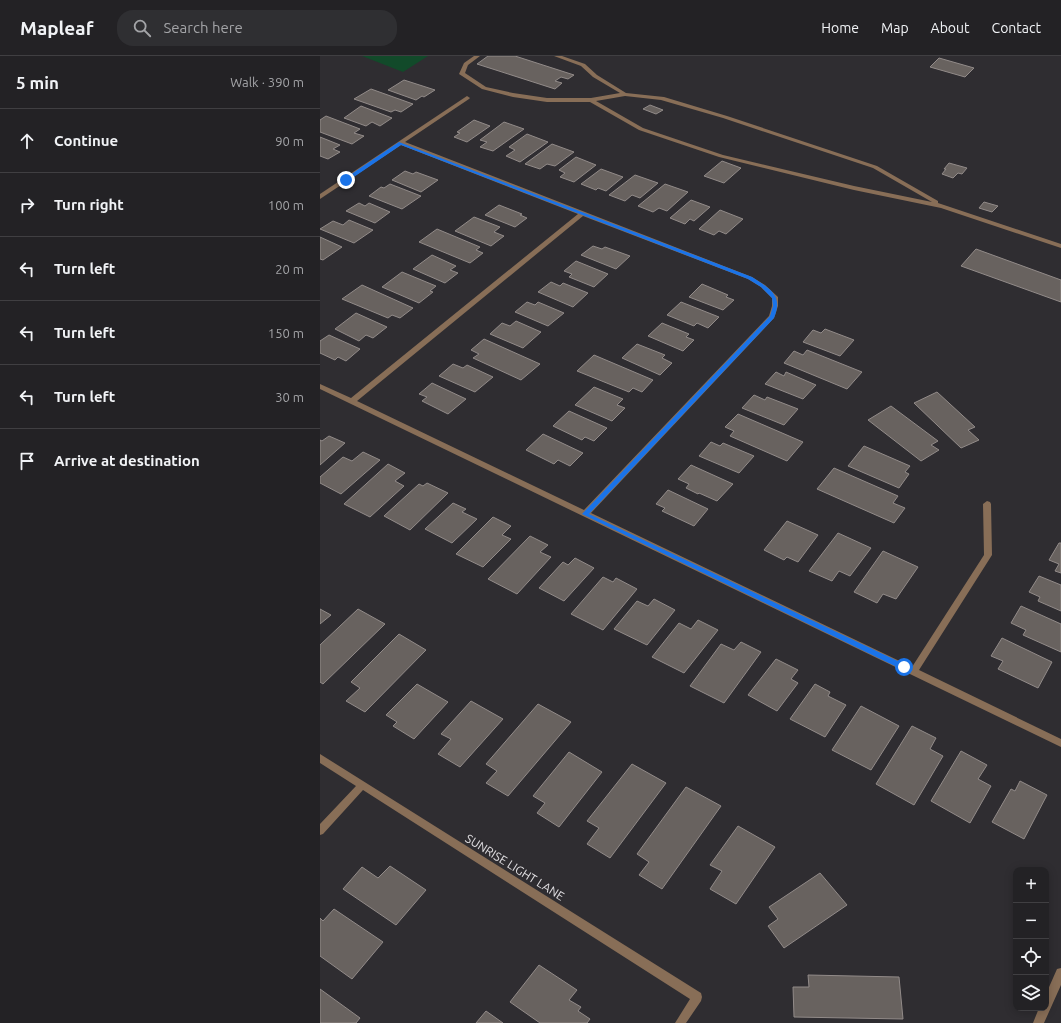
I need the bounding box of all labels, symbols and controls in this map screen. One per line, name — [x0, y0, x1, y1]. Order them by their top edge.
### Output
search box — [117, 10, 397, 46]
text: Mapleaf — [20, 17, 93, 39]
icon: search — [131, 17, 153, 39]
text: Search here — [163, 19, 243, 36]
text: Home — [821, 20, 859, 36]
text: Map — [881, 20, 909, 36]
text: About — [931, 20, 970, 36]
text: Contact — [992, 20, 1041, 36]
text: 5 min — [16, 73, 59, 92]
text: Walk · 390 m — [230, 75, 304, 89]
icon: ahead — [16, 130, 38, 152]
text: Continue — [54, 132, 118, 149]
text: 90 m — [275, 134, 304, 148]
route end — [337, 171, 355, 189]
icon: right — [16, 194, 38, 216]
text: Turn right — [54, 196, 124, 213]
text: 100 m — [268, 198, 304, 212]
icon: left — [16, 258, 38, 280]
text: Turn left — [54, 260, 115, 277]
text: 20 m — [275, 262, 304, 276]
icon: left — [16, 322, 38, 344]
text: Turn left — [54, 324, 115, 341]
text: 150 m — [268, 326, 304, 340]
icon: left — [16, 386, 38, 408]
text: Turn left — [54, 388, 115, 405]
text: 30 m — [275, 390, 304, 404]
icon: arrive — [16, 450, 38, 472]
text: Arrive at destination — [54, 452, 200, 469]
route start — [895, 658, 913, 676]
street label: SUNRISE LIGHT LANE — [463, 831, 567, 903]
map controls — [1013, 867, 1049, 1011]
button: + — [1013, 867, 1049, 903]
button: − — [1013, 903, 1049, 939]
button: locate — [1013, 939, 1049, 975]
button: layers — [1013, 975, 1049, 1011]

